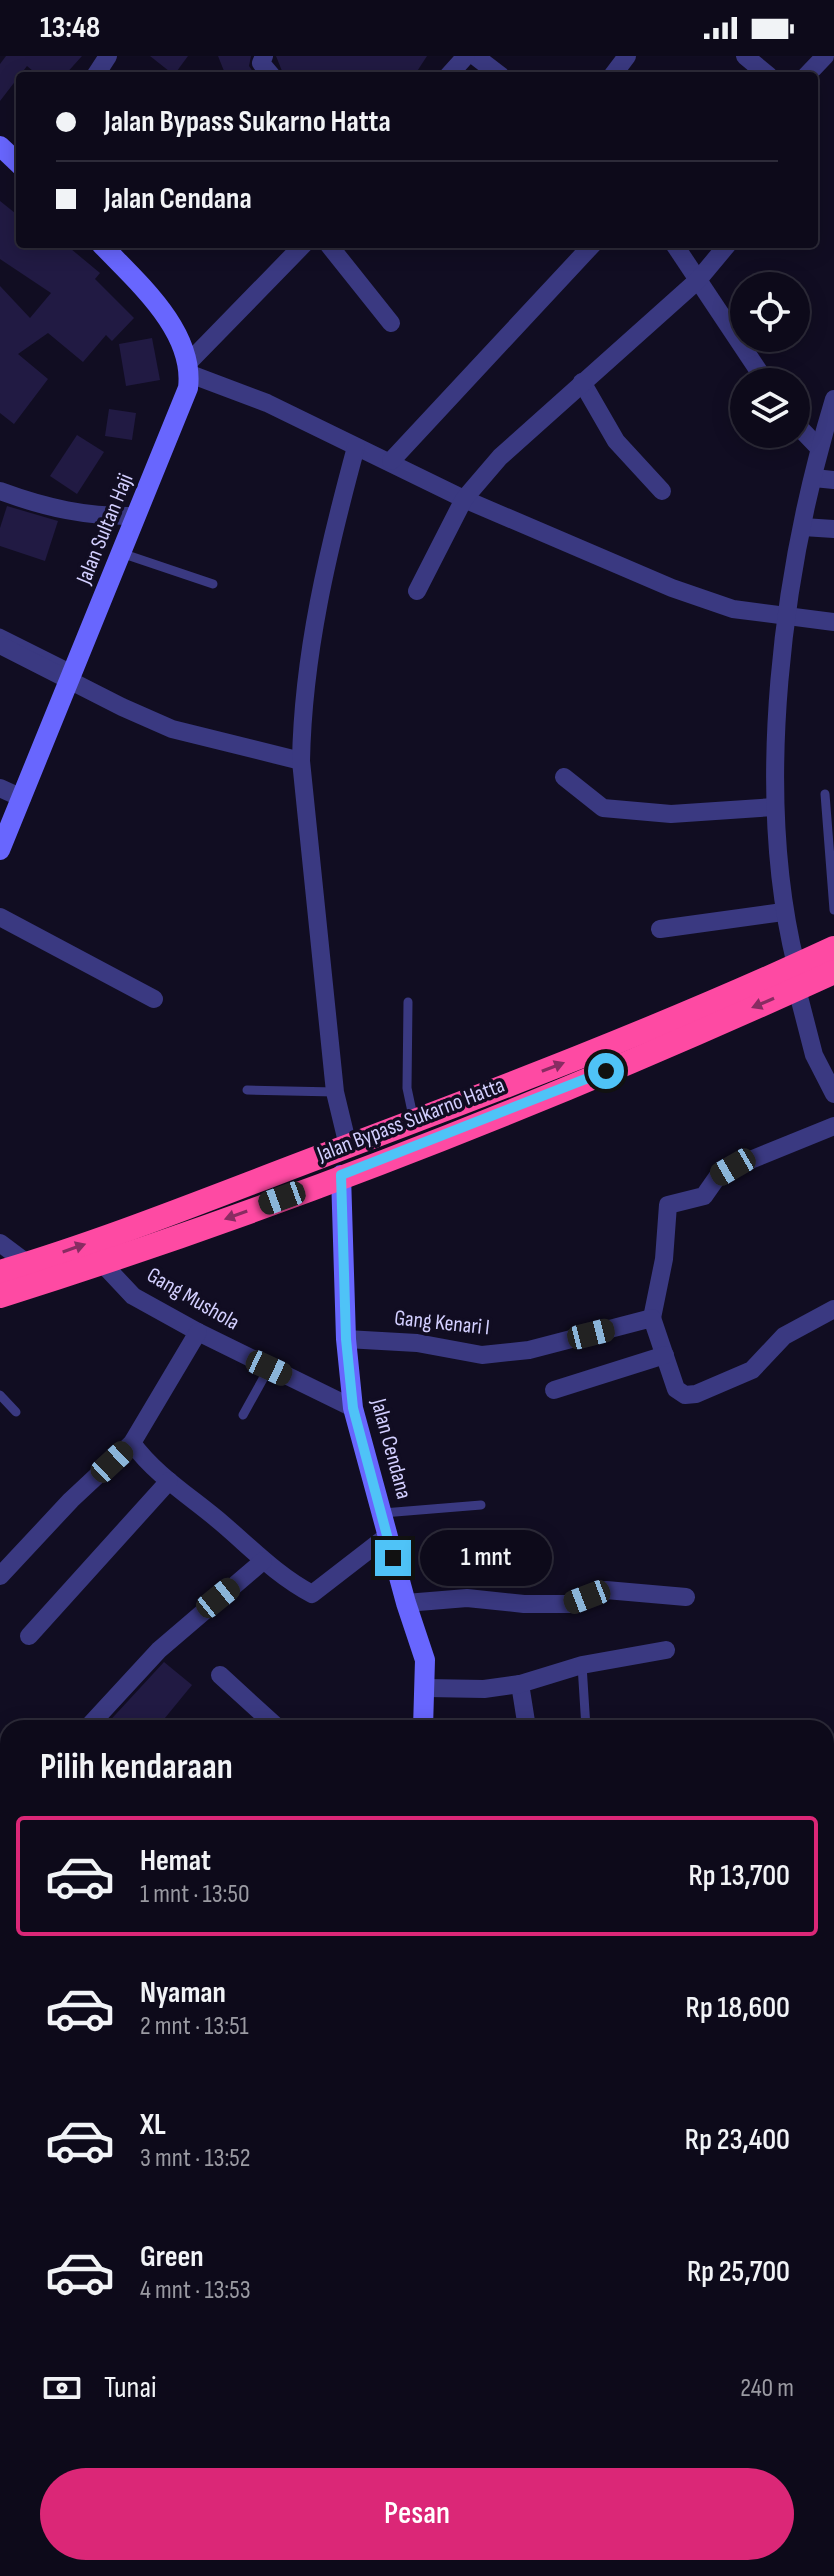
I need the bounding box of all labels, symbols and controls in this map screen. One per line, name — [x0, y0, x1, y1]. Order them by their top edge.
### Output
text: 13:48 — [40, 10, 100, 46]
text: Jalan Bypass Sukarno Hatta — [104, 104, 391, 140]
text: Jalan Cendana — [104, 181, 252, 217]
map controls — [730, 272, 810, 448]
button: locate — [730, 272, 810, 352]
button: layers — [730, 368, 810, 448]
street label: Jalan Sultan Haji — [70, 470, 139, 589]
one-way arrow — [751, 997, 775, 1010]
route start — [588, 1053, 624, 1089]
one-way arrow — [541, 1061, 565, 1074]
street label: Jalan Bypass Sukarno Hatta — [313, 1072, 508, 1169]
car — [706, 1145, 760, 1189]
car — [255, 1179, 309, 1217]
one-way arrow — [223, 1209, 247, 1222]
one-way arrow — [62, 1242, 86, 1254]
street label: Gang Mushola — [142, 1262, 244, 1336]
street label: Gang Kenari I — [393, 1305, 491, 1341]
car — [565, 1317, 617, 1351]
car — [242, 1347, 296, 1389]
street label: Jalan Cendana — [364, 1395, 417, 1502]
car — [86, 1437, 138, 1487]
callout: 1 mnt — [421, 1530, 553, 1586]
route end — [375, 1540, 411, 1576]
text: 1 mnt — [461, 1542, 511, 1573]
car — [192, 1574, 244, 1622]
car — [560, 1577, 614, 1617]
text: Pilih kendaraan — [40, 1746, 233, 1789]
icon: car — [44, 1840, 116, 1912]
text: Hemat — [140, 1843, 211, 1879]
text: Rp 13,700 — [689, 1858, 790, 1894]
text: 1 mnt · 13:50 — [140, 1879, 250, 1910]
icon: car — [44, 1972, 116, 2044]
text: Nyaman — [140, 1975, 226, 2011]
text: Rp 18,600 — [686, 1990, 790, 2026]
text: 2 mnt · 13:51 — [140, 2011, 249, 2042]
icon: car — [44, 2104, 116, 2176]
text: XL — [140, 2107, 166, 2143]
text: Rp 23,400 — [685, 2122, 790, 2158]
text: 3 mnt · 13:52 — [140, 2143, 250, 2174]
icon: car — [44, 2236, 116, 2308]
text: Green — [140, 2239, 204, 2275]
text: Rp 25,700 — [687, 2254, 790, 2290]
text: 4 mnt · 13:53 — [140, 2275, 251, 2306]
icon: cash — [40, 2366, 84, 2410]
text: Tunai — [104, 2370, 157, 2406]
text: 240 m — [740, 2373, 794, 2404]
button: Pesan — [40, 2468, 794, 2560]

